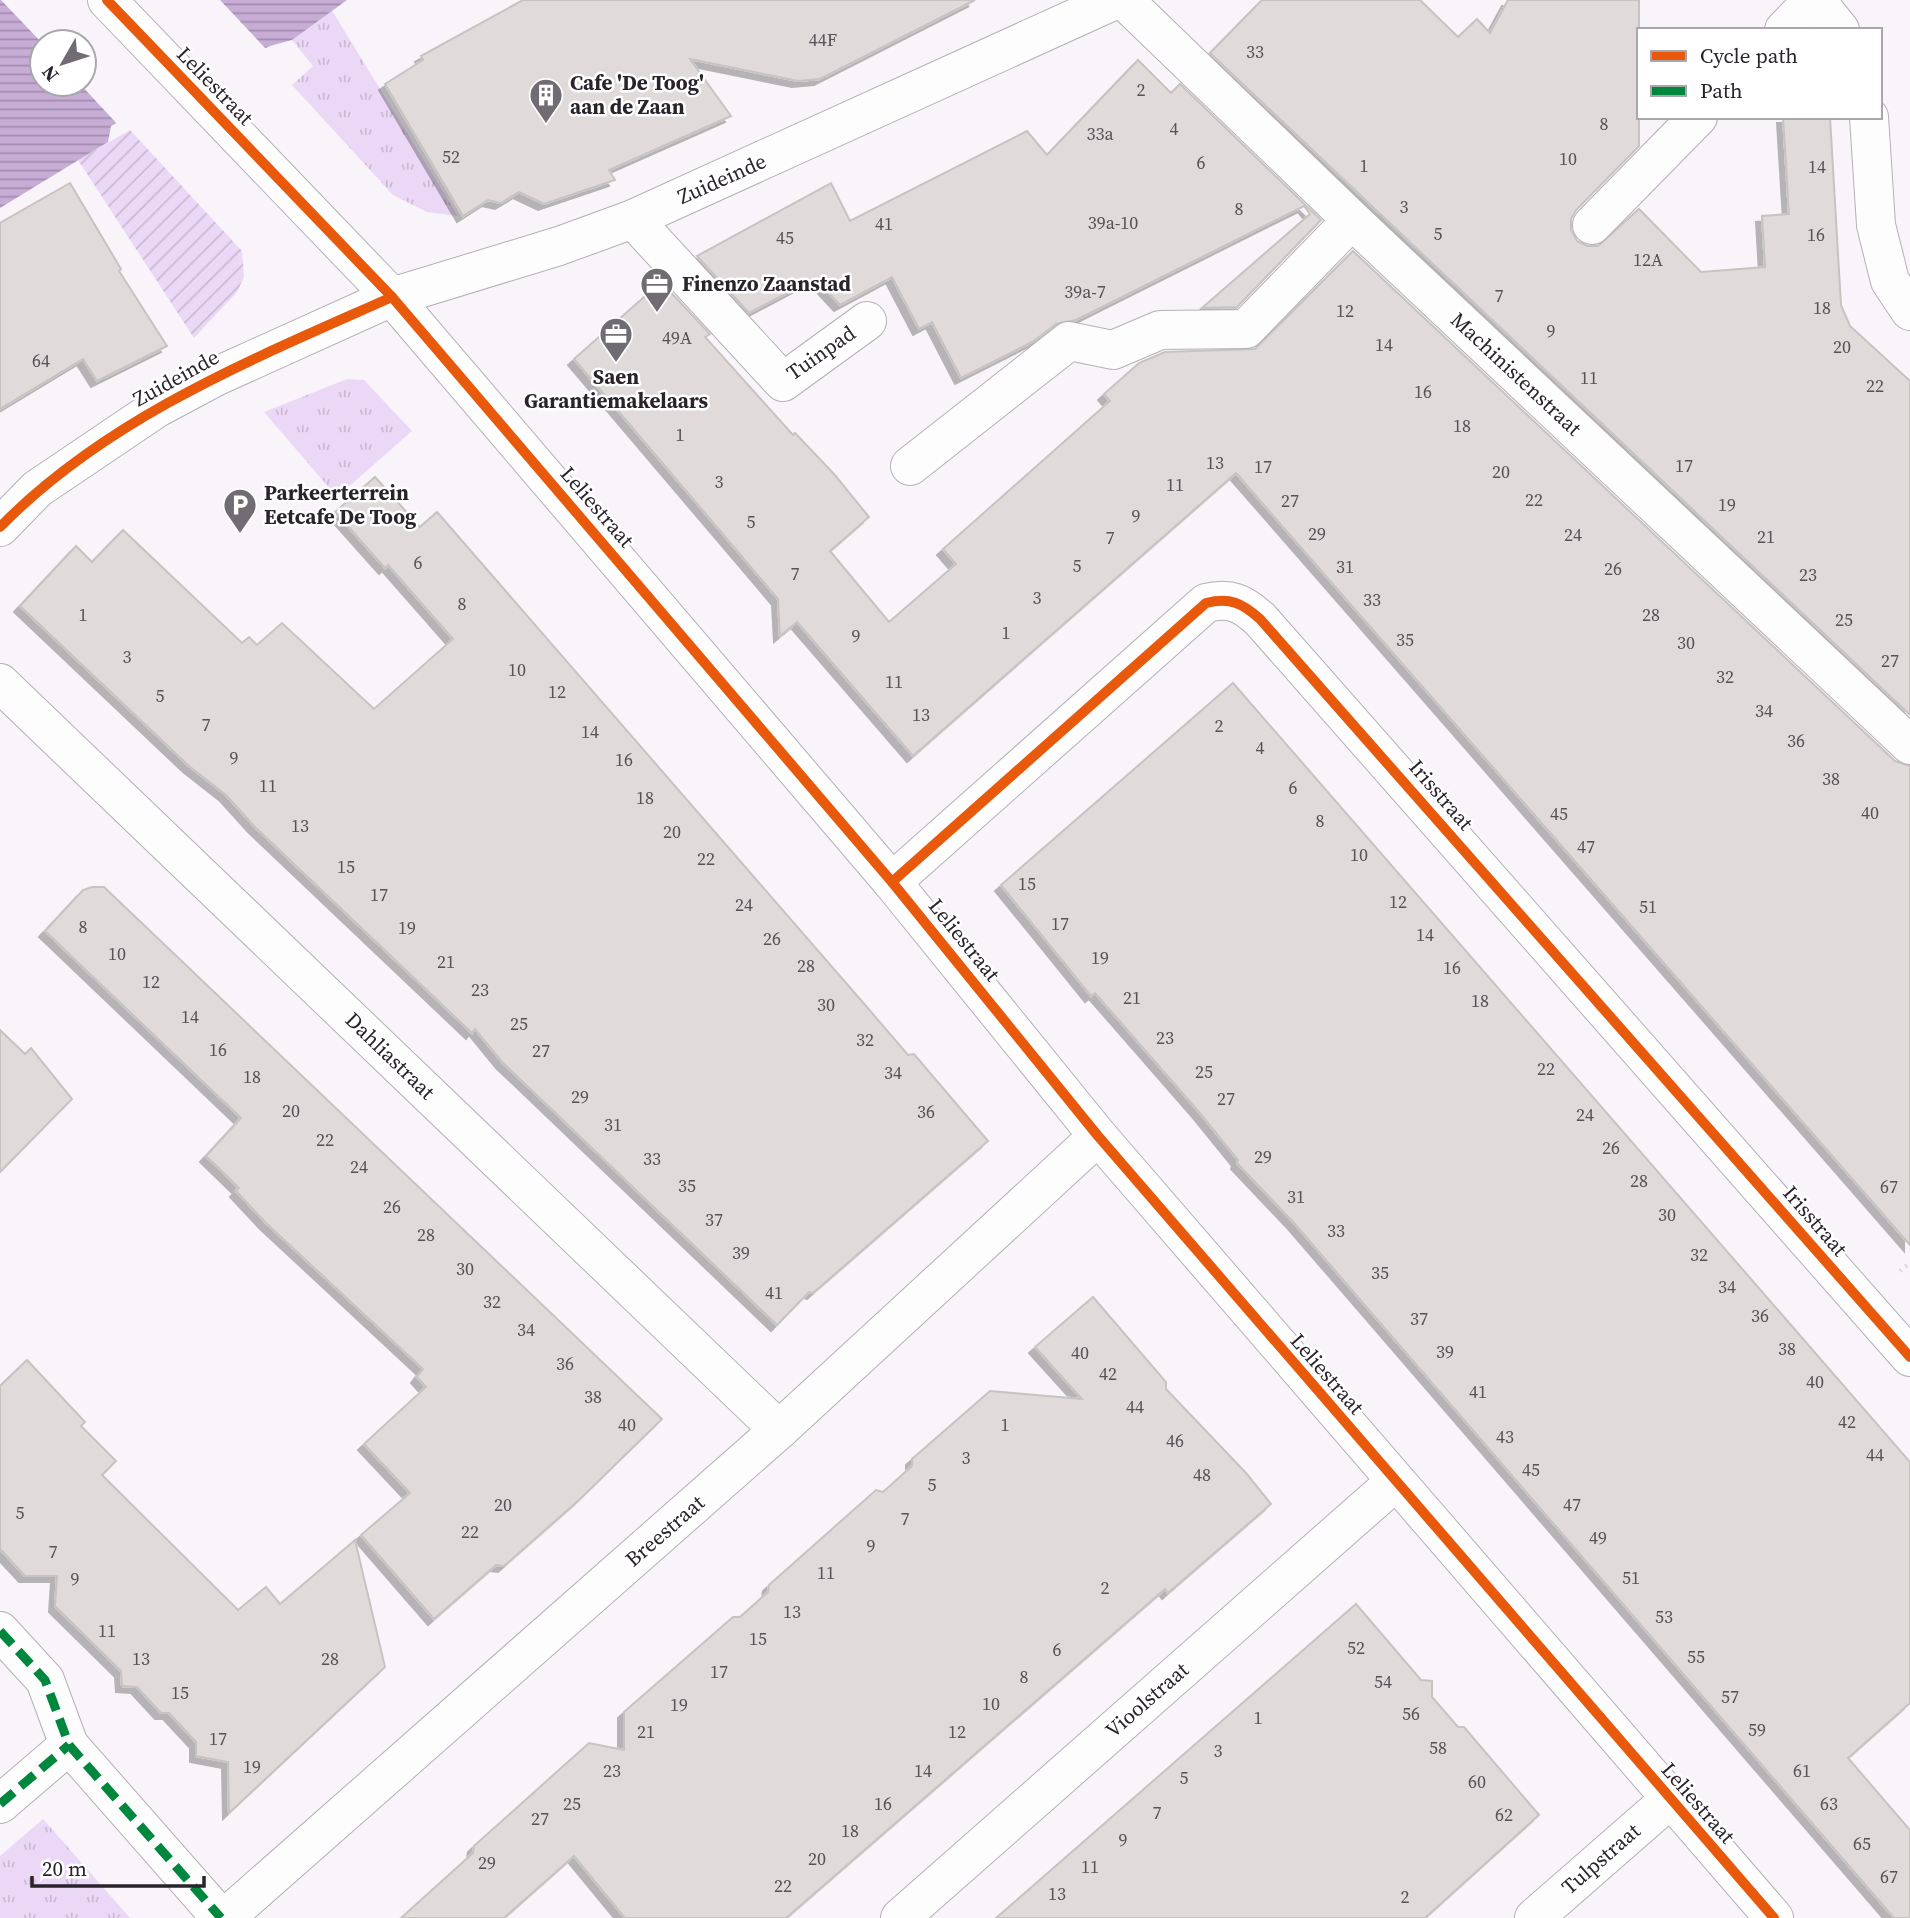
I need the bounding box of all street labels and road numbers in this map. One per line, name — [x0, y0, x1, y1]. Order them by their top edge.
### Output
street label: Leliestraat — [171, 40, 260, 131]
street label: Zuideinde — [673, 146, 771, 211]
street label: Machinistenstraat — [1445, 305, 1588, 442]
street label: Tuinpad — [780, 318, 861, 387]
street label: Zuideinde — [128, 342, 224, 413]
street label: Leliestraat — [554, 460, 641, 554]
street label: Irisstraat — [1403, 753, 1480, 836]
street label: Leliestraat — [922, 892, 1007, 987]
street label: Dahliastraat — [339, 1006, 442, 1106]
street label: Irisstraat — [1777, 1179, 1854, 1262]
street label: Leliestraat — [1284, 1327, 1371, 1421]
street label: Breestraat — [619, 1488, 711, 1573]
street label: Vioolstraat — [1099, 1655, 1195, 1744]
street label: Leliestraat — [1655, 1756, 1742, 1850]
street label: Tulpstraat — [1555, 1816, 1646, 1901]

